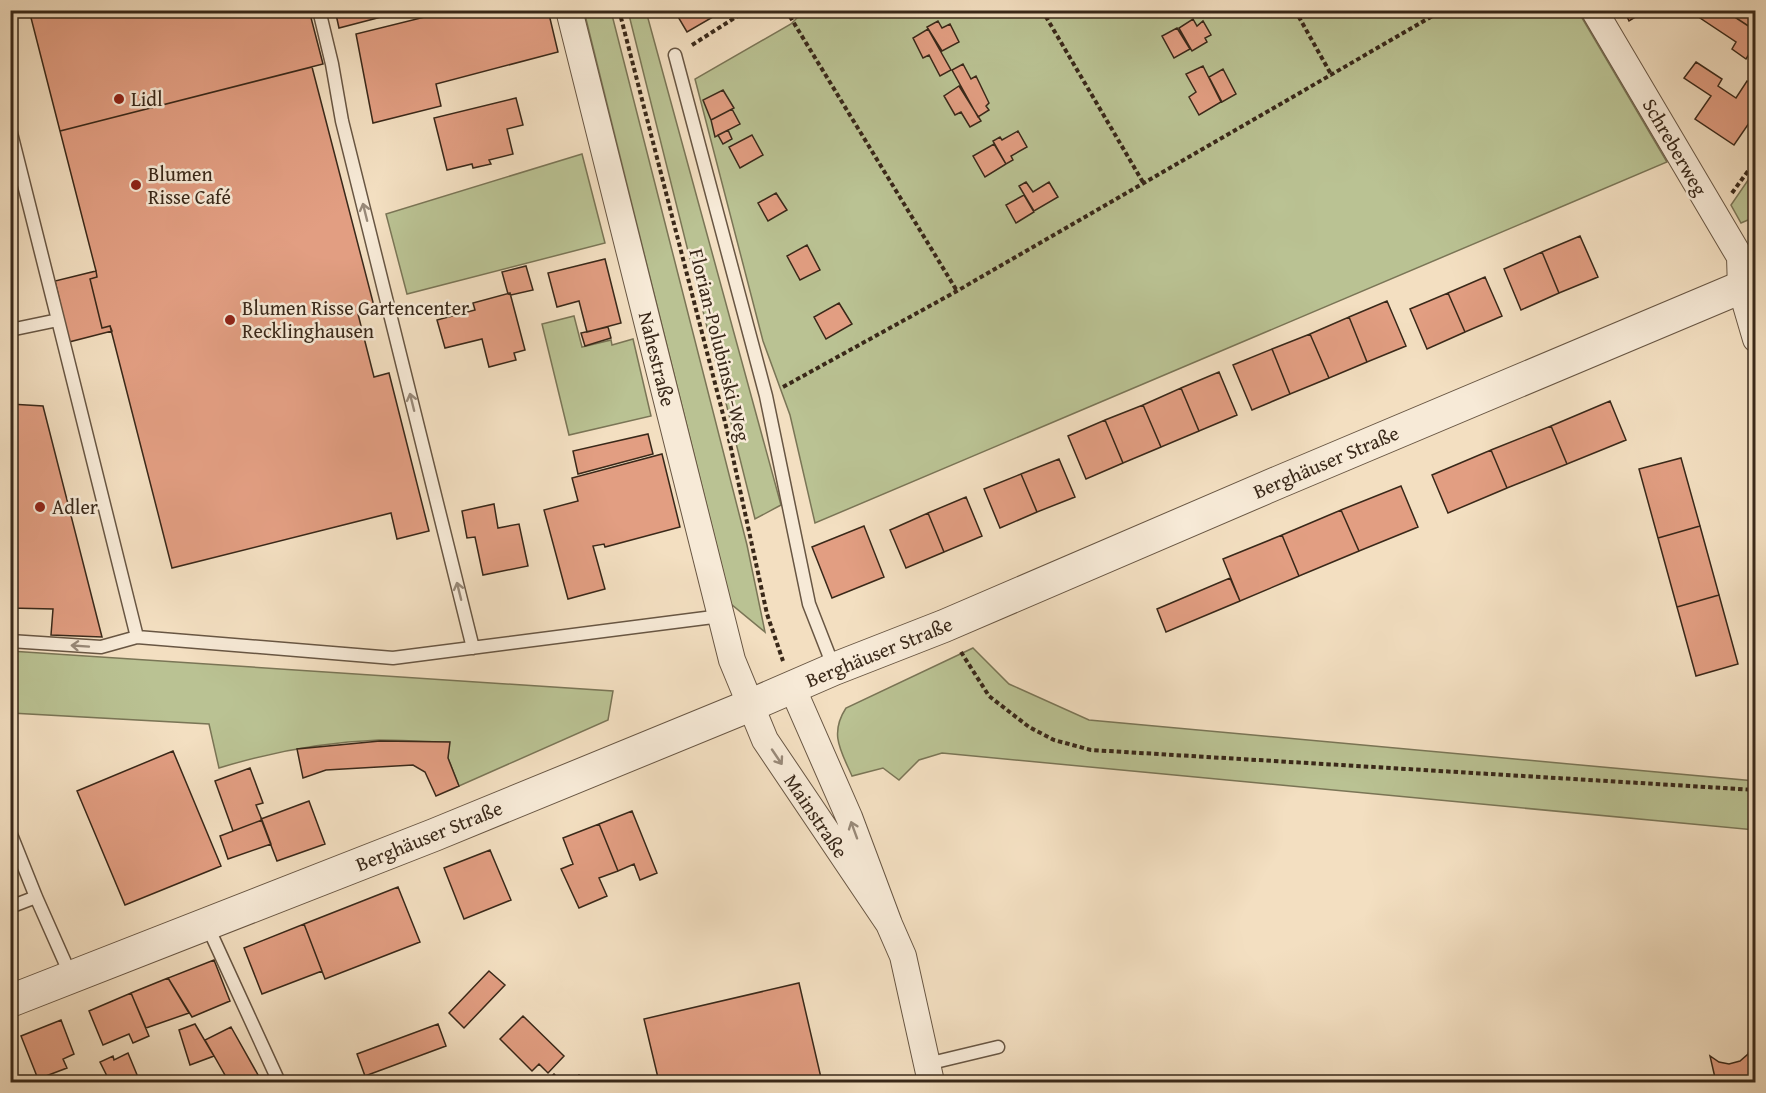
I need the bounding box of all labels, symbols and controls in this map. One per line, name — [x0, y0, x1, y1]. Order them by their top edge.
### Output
place label: Lidl — [131, 84, 163, 113]
marker: Lidl — [112, 92, 126, 106]
street label: Schreberweg — [1636, 93, 1715, 201]
place label: Blumen Risse Café — [148, 159, 231, 211]
marker: Blumen Risse Café — [129, 178, 143, 192]
one-way arrow — [358, 203, 370, 222]
street label: Florian-Polubinski-Weg — [682, 245, 758, 444]
place label: Blumen Risse Gartencenter Recklinghausen — [242, 293, 469, 345]
street label: Nahestraße — [632, 308, 683, 409]
marker: Blumen Risse Gartencenter Recklinghausen — [223, 313, 237, 327]
one-way arrow — [405, 392, 417, 411]
street label: Berghäuser Straße — [1248, 418, 1403, 505]
place label: Adler — [52, 492, 98, 521]
marker: Adler — [33, 500, 47, 514]
one-way arrow — [452, 582, 464, 601]
street label: Berghäuser Straße — [801, 609, 956, 694]
one-way arrow — [71, 640, 90, 651]
one-way arrow — [771, 748, 783, 765]
street label: Mainstraße — [777, 768, 855, 864]
street label: Berghäuser Straße — [351, 793, 506, 878]
one-way arrow — [847, 821, 858, 839]

